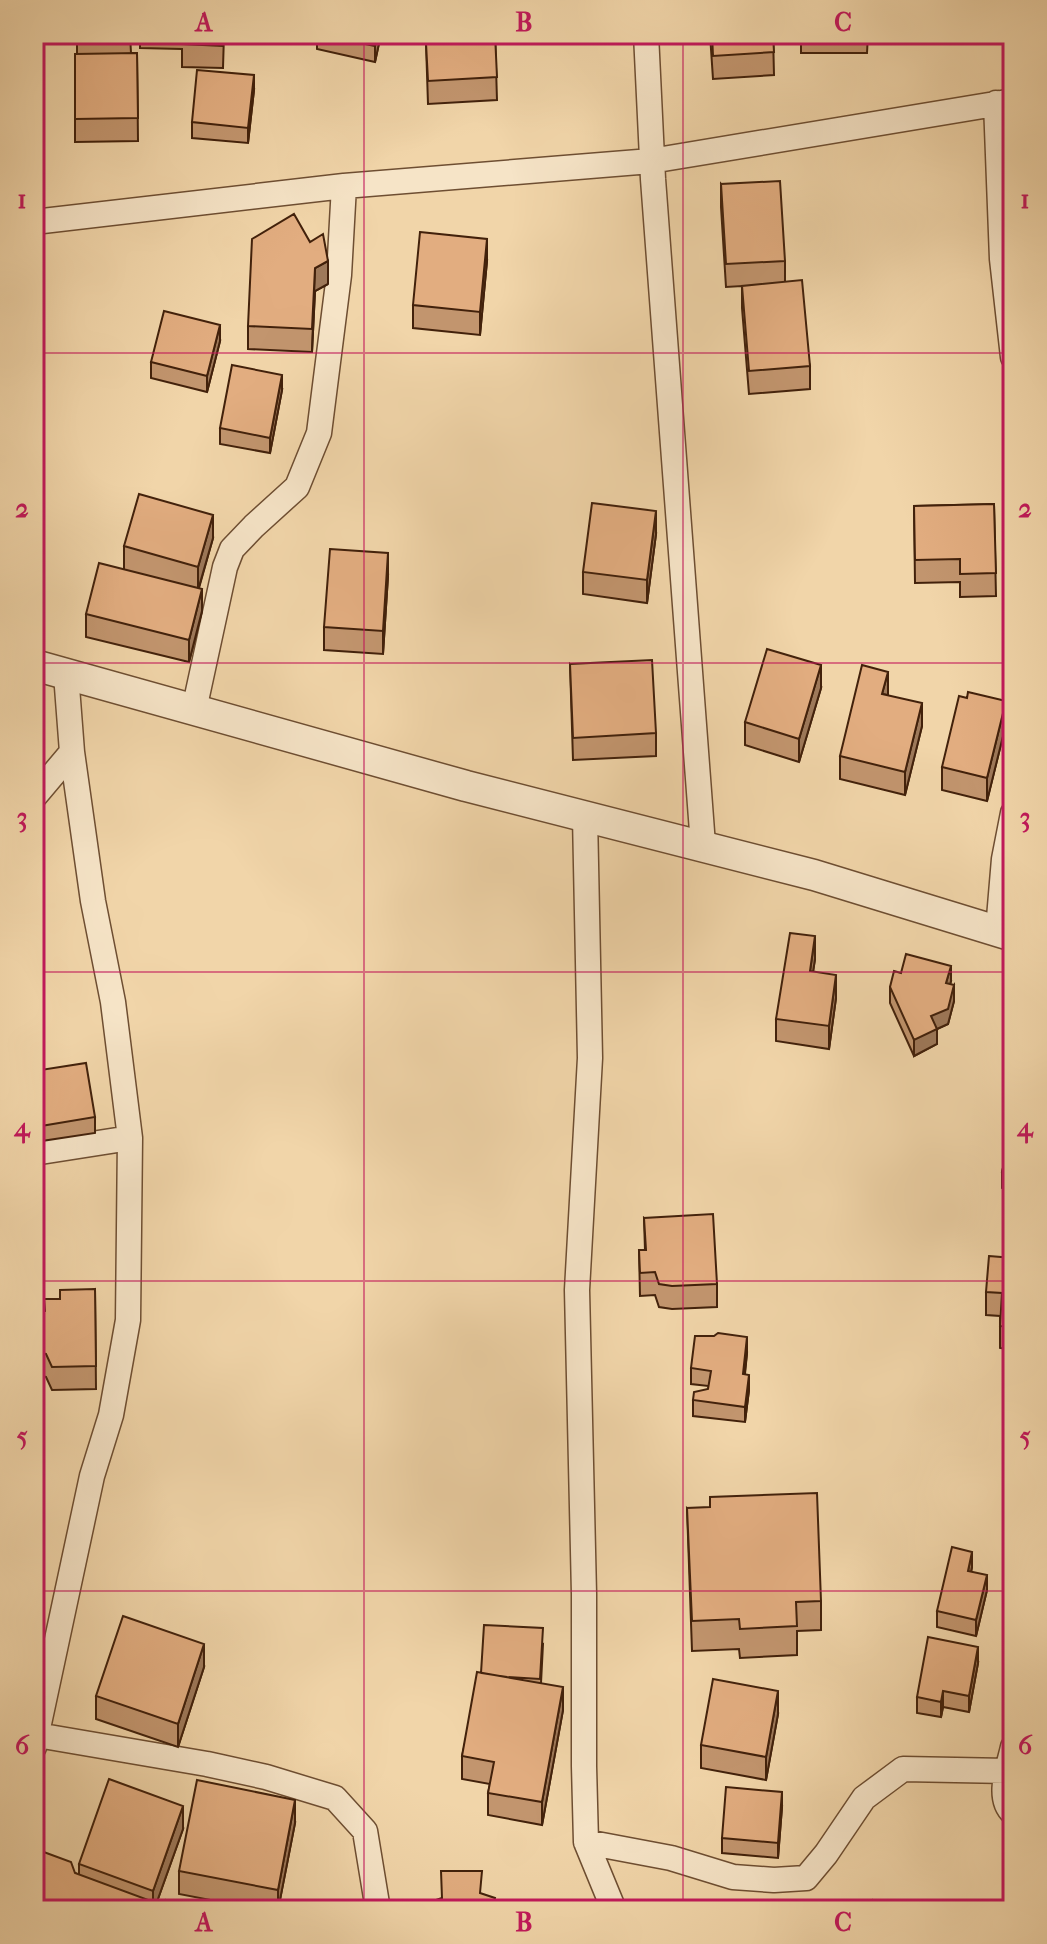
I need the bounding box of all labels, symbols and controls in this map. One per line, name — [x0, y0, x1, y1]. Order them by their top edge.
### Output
text: A — [194, 7, 214, 38]
text: B — [516, 7, 533, 38]
text: C — [834, 7, 852, 38]
text: 1 — [17, 184, 27, 215]
text: 1 — [1020, 184, 1030, 215]
text: 2 — [15, 493, 29, 524]
text: 2 — [1018, 493, 1032, 524]
text: 3 — [17, 802, 27, 833]
text: 3 — [1020, 802, 1030, 833]
text: 4 — [13, 1112, 31, 1144]
text: 4 — [1016, 1112, 1034, 1144]
text: 5 — [16, 1421, 28, 1452]
text: 5 — [1019, 1421, 1031, 1452]
text: 6 — [15, 1730, 30, 1761]
text: 6 — [1018, 1730, 1033, 1761]
text: A — [194, 1907, 214, 1938]
text: B — [516, 1907, 533, 1938]
text: C — [834, 1907, 852, 1938]

